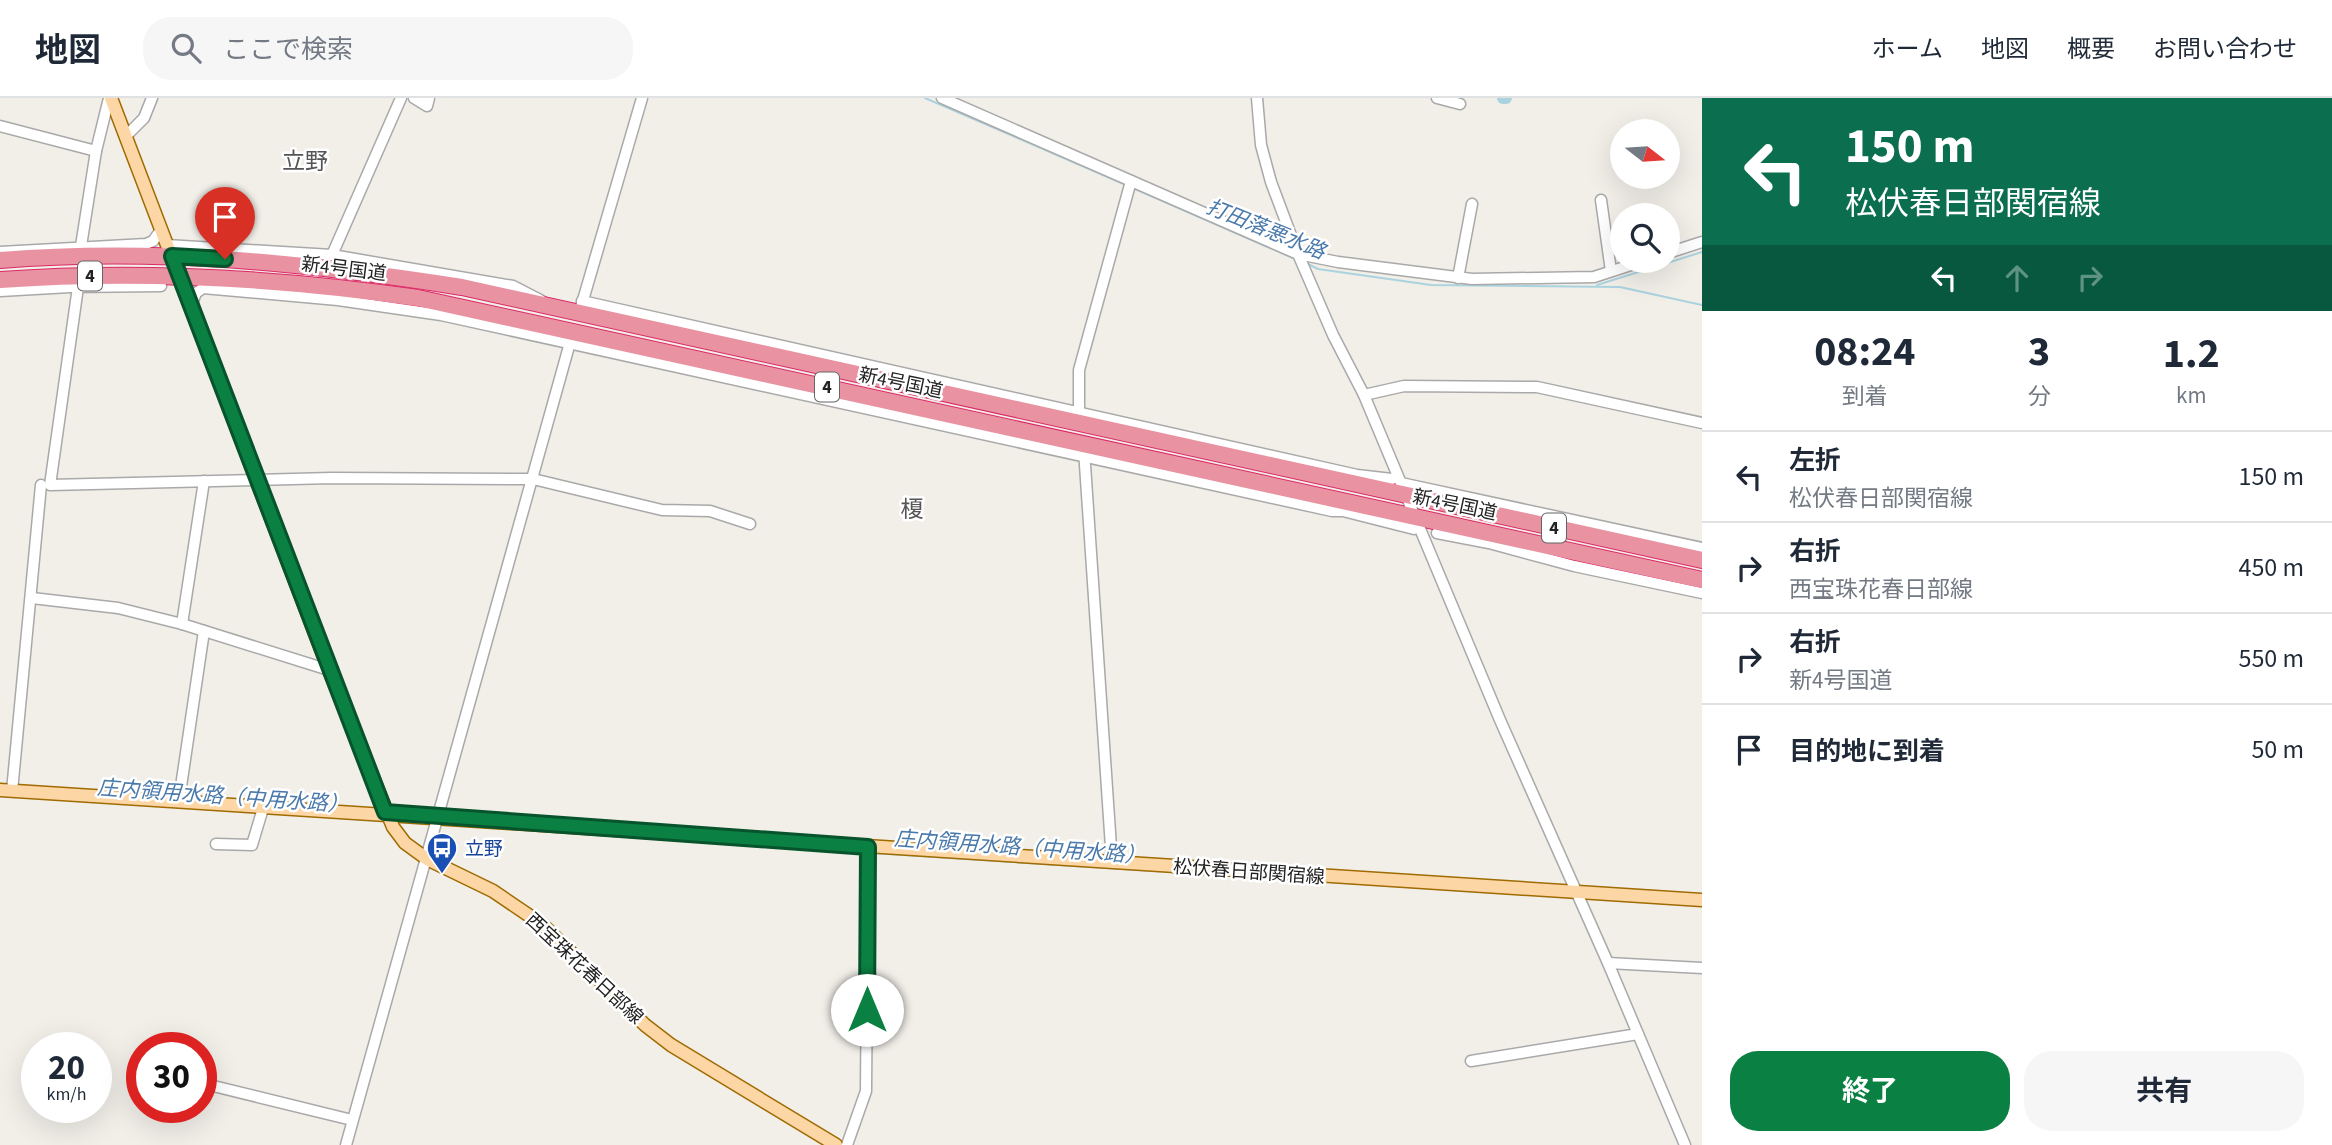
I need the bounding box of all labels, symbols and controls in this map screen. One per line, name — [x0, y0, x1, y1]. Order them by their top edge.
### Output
search box — [143, 17, 633, 80]
text: 地図 — [35, 27, 101, 74]
icon: search — [167, 29, 205, 67]
text: ここで検索 — [223, 31, 353, 68]
text: ホーム — [1872, 32, 1943, 67]
text: 地図 — [1981, 32, 2029, 67]
text: 概要 — [2067, 32, 2115, 67]
text: お問い合わせ — [2153, 32, 2297, 67]
text: 150 m — [1845, 112, 1974, 182]
north arrow — [1610, 119, 1680, 189]
map controls — [1610, 119, 1680, 273]
icon: left — [1730, 126, 1821, 217]
district label: 立野 — [282, 145, 328, 178]
text: 松伏春日部関宿線 — [1845, 181, 2101, 227]
pin — [195, 187, 255, 259]
water label: 打田落悪水路 — [1202, 191, 1332, 267]
icon: arrive — [206, 198, 244, 236]
button: search — [1610, 203, 1680, 273]
street label: 新4号国道 — [300, 251, 388, 288]
icon: left — [1925, 259, 1963, 297]
icon: ahead — [1998, 259, 2036, 297]
icon: right — [2071, 259, 2109, 297]
road number: 4 — [78, 261, 102, 290]
text: 08:24 — [1814, 322, 1915, 382]
text: 3 — [2028, 322, 2050, 382]
text: 1.2 — [2163, 324, 2220, 384]
street label: 新4号国道 — [856, 361, 945, 406]
road number: 4 — [815, 372, 839, 402]
text: km — [2176, 379, 2207, 412]
text: 到着 — [1842, 380, 1888, 413]
text: 分 — [2028, 380, 2051, 413]
text: 左折 — [1789, 442, 1841, 479]
icon: left — [1730, 458, 1768, 496]
text: 150 m — [2238, 458, 2304, 495]
text: 松伏春日部関宿線 — [1789, 482, 1973, 515]
street label: 新4号国道 — [1410, 483, 1499, 528]
district label: 榎 — [901, 493, 924, 526]
road number: 4 — [1542, 514, 1566, 542]
text: 右折 — [1789, 533, 1841, 570]
icon: right — [1730, 549, 1768, 587]
text: 450 m — [2238, 549, 2304, 586]
text: 西宝珠花春日部線 — [1789, 573, 1973, 606]
text: 右折 — [1789, 624, 1841, 661]
icon: right — [1730, 640, 1768, 678]
text: 550 m — [2238, 640, 2304, 677]
text: 新4号国道 — [1789, 664, 1892, 697]
icon: arrive — [1730, 731, 1768, 769]
text: 50 m — [2251, 731, 2304, 768]
text: 目的地に到着 — [1789, 733, 1945, 770]
water label: 庄内領用水路（中用水路） — [96, 772, 350, 820]
water label: 庄内領用水路（中用水路） — [893, 823, 1147, 871]
bus stop icon: 立野 — [425, 831, 459, 875]
place label: 立野 — [465, 836, 503, 863]
street label: 松伏春日部関宿線 — [1172, 854, 1326, 891]
street label: 西宝珠花春日部線 — [519, 907, 649, 1031]
position arrow — [830, 973, 904, 1047]
speed limit sign: 30 — [126, 1032, 217, 1123]
text: 20 — [48, 1043, 85, 1093]
button: 終了 — [1730, 1051, 2010, 1131]
button: 共有 — [2024, 1051, 2304, 1131]
text: km/h — [47, 1082, 86, 1107]

